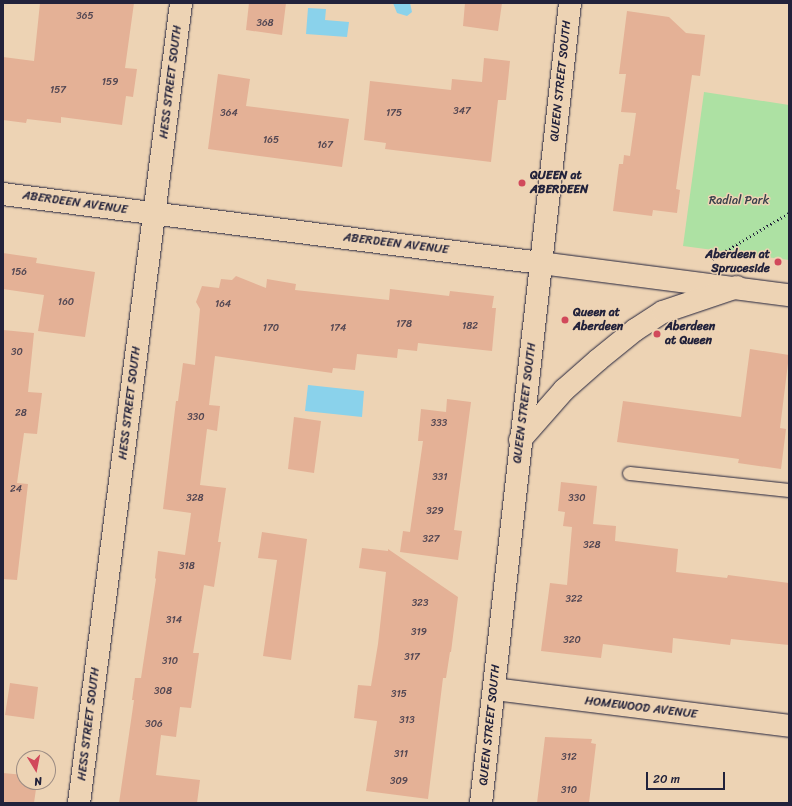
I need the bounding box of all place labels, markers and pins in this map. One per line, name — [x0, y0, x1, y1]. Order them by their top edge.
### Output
place label: QUEEN at ABERDEEN — [530, 169, 588, 197]
marker: QUEEN at ABERDEEN — [517, 178, 527, 188]
place label: Aberdeen at Spruceside — [705, 248, 770, 276]
marker: Aberdeen at Spruceside — [773, 257, 783, 267]
place label: Queen at Aberdeen — [573, 306, 623, 334]
marker: Queen at Aberdeen — [560, 315, 570, 325]
place label: Aberdeen at Queen — [665, 320, 715, 348]
marker: Aberdeen at Queen — [652, 329, 662, 339]

